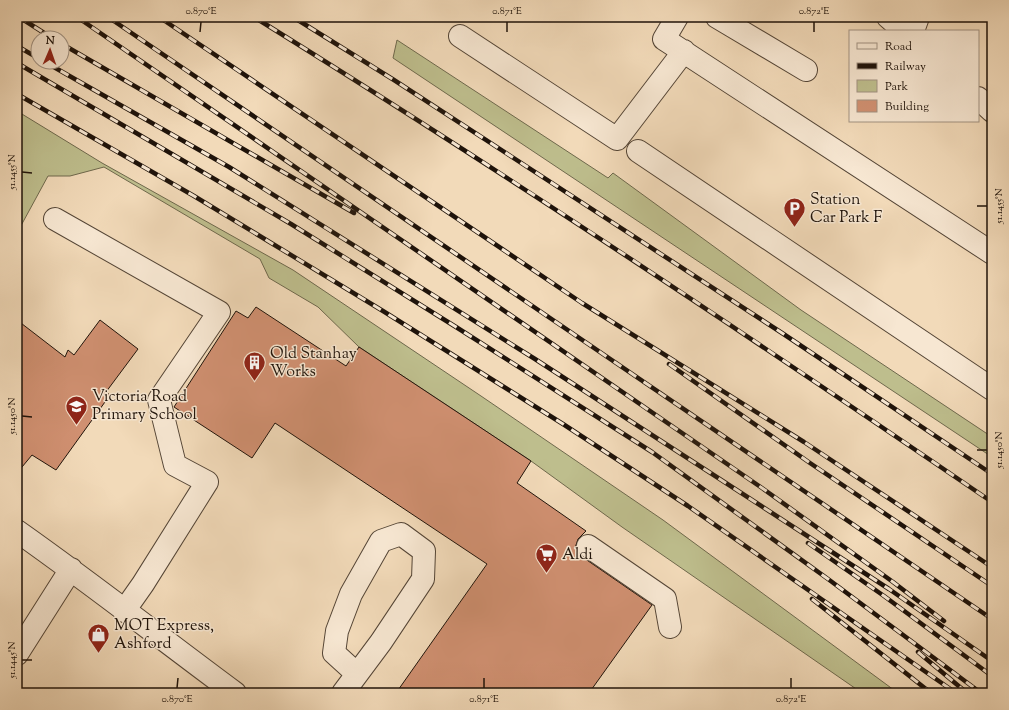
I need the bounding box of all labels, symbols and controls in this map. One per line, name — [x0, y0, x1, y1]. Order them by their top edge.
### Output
text: 0.870°E — [185, 4, 217, 19]
text: 0.871°E — [492, 4, 522, 19]
text: 0.872°E — [799, 4, 829, 19]
north arrow — [30, 30, 70, 70]
legend — [849, 30, 979, 122]
text: N — [45, 33, 55, 49]
text: Road — [885, 38, 912, 56]
text: Railway — [885, 58, 926, 76]
text: Park — [885, 78, 908, 96]
text: Building — [885, 98, 929, 116]
text: 51.1455°N — [5, 154, 20, 191]
text: 51.1455°N — [992, 188, 1007, 225]
place label: Station Car Park F — [810, 189, 882, 230]
parking icon: Station Car Park F — [781, 196, 807, 229]
place label: Old Stanhay Works — [270, 343, 357, 384]
building icon: Old Stanhay Works — [242, 350, 268, 383]
place label: Victoria Road Primary School — [92, 386, 197, 427]
school or university icon: Victoria Road Primary School — [64, 393, 90, 426]
text: 51.1450°N — [5, 398, 20, 435]
text: 51.1450°N — [992, 432, 1007, 469]
supermarket icon: Aldi — [534, 542, 560, 575]
place label: Aldi — [562, 544, 593, 567]
place label: MOT Express, Ashford — [114, 615, 214, 656]
shop icon: MOT Express, Ashford — [86, 622, 112, 655]
text: 51.1445°N — [5, 642, 20, 679]
text: 0.870°E — [161, 692, 193, 707]
text: 0.871°E — [469, 692, 499, 707]
text: 0.872°E — [776, 692, 806, 707]

